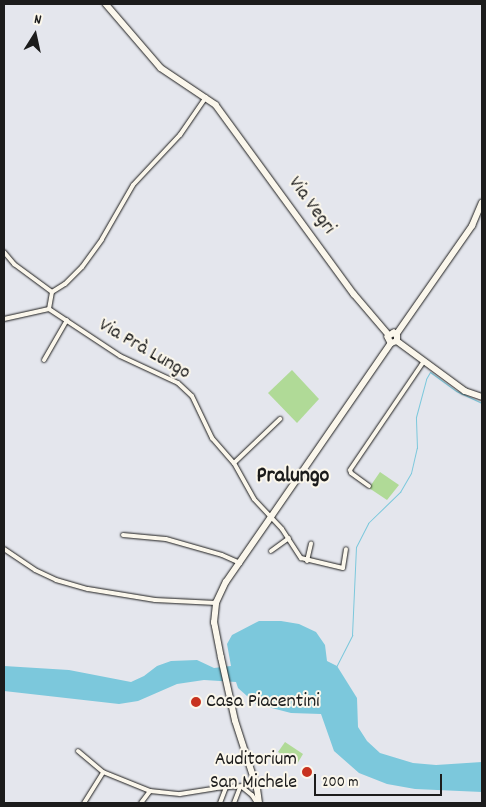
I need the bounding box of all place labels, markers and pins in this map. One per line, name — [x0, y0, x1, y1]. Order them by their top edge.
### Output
place label: Casa Piacentini — [206, 690, 320, 714]
marker: Casa Piacentini — [190, 696, 202, 708]
place label: Auditorium San Michele — [210, 748, 297, 795]
marker: Auditorium San Michele — [301, 766, 313, 778]

